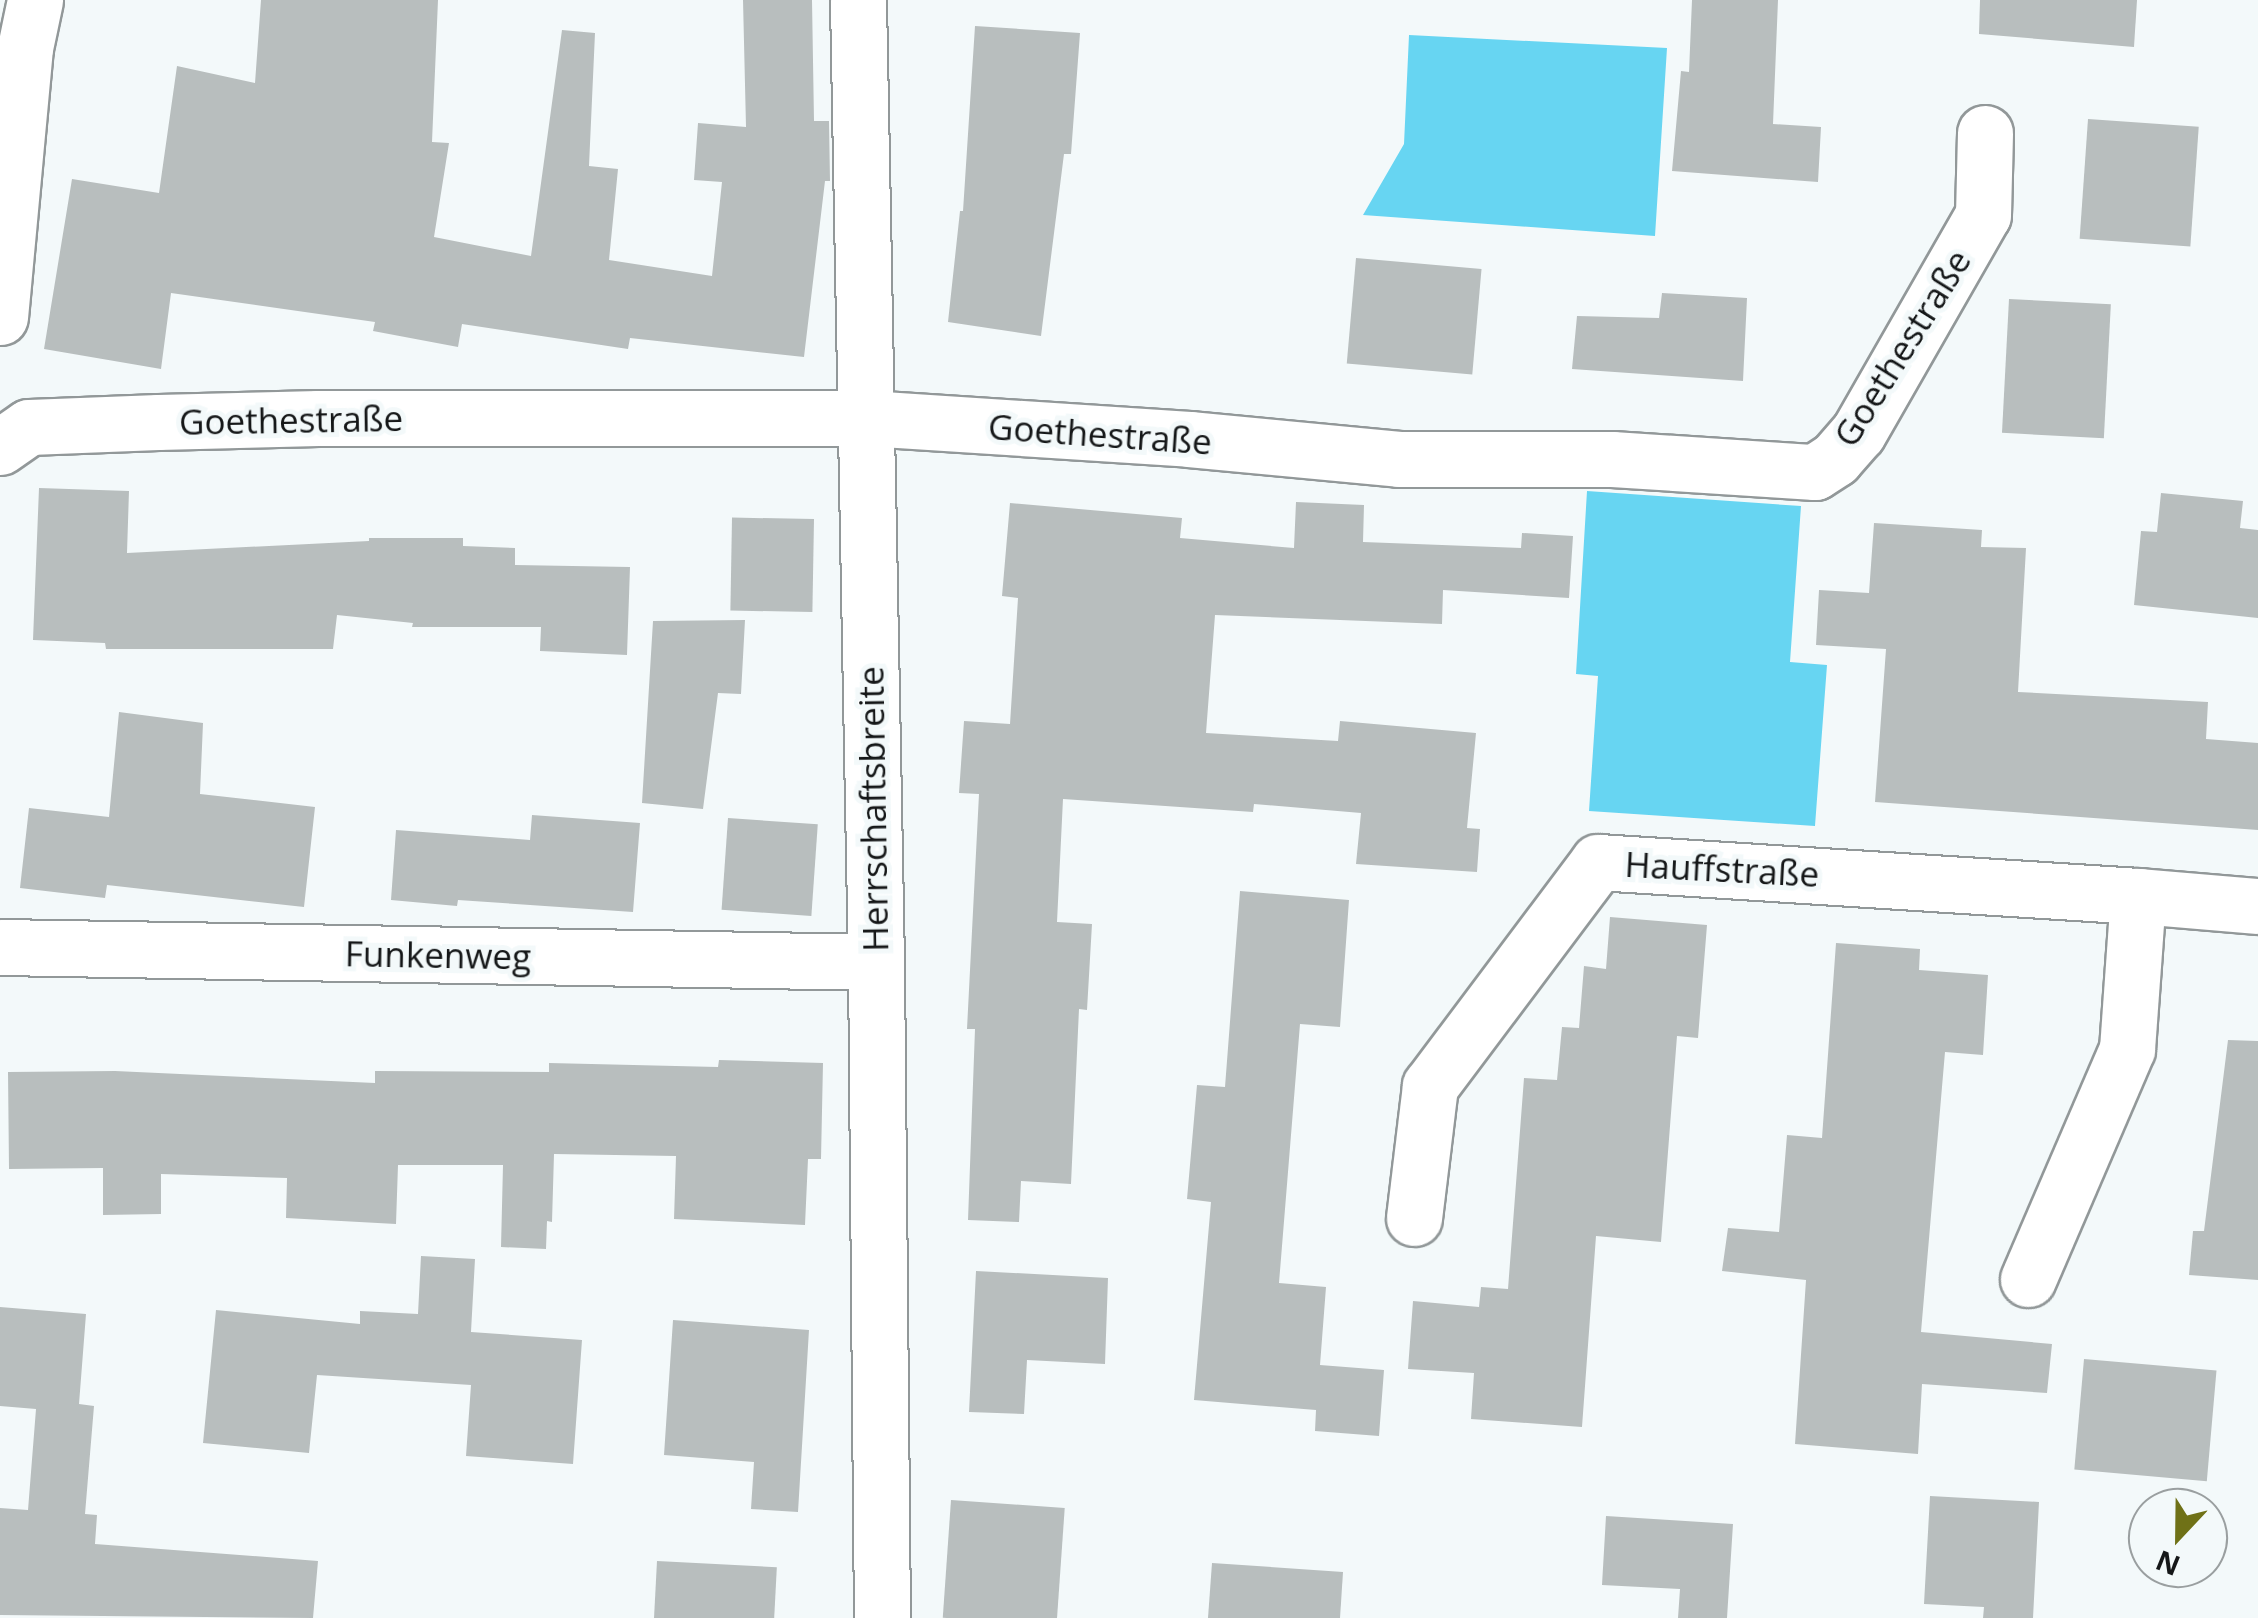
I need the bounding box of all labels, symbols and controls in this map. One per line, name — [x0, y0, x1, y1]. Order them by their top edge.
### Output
street label: Goethestraße — [1825, 242, 1979, 454]
street label: Goethestraße — [179, 397, 403, 443]
street label: Goethestraße — [987, 405, 1213, 463]
street label: Herrschaftsbreite — [850, 666, 896, 952]
street label: Hauffstraße — [1624, 843, 1820, 895]
street label: Funkenweg — [345, 932, 531, 978]
north arrow — [2128, 1488, 2228, 1588]
text: N — [2150, 1542, 2185, 1586]

